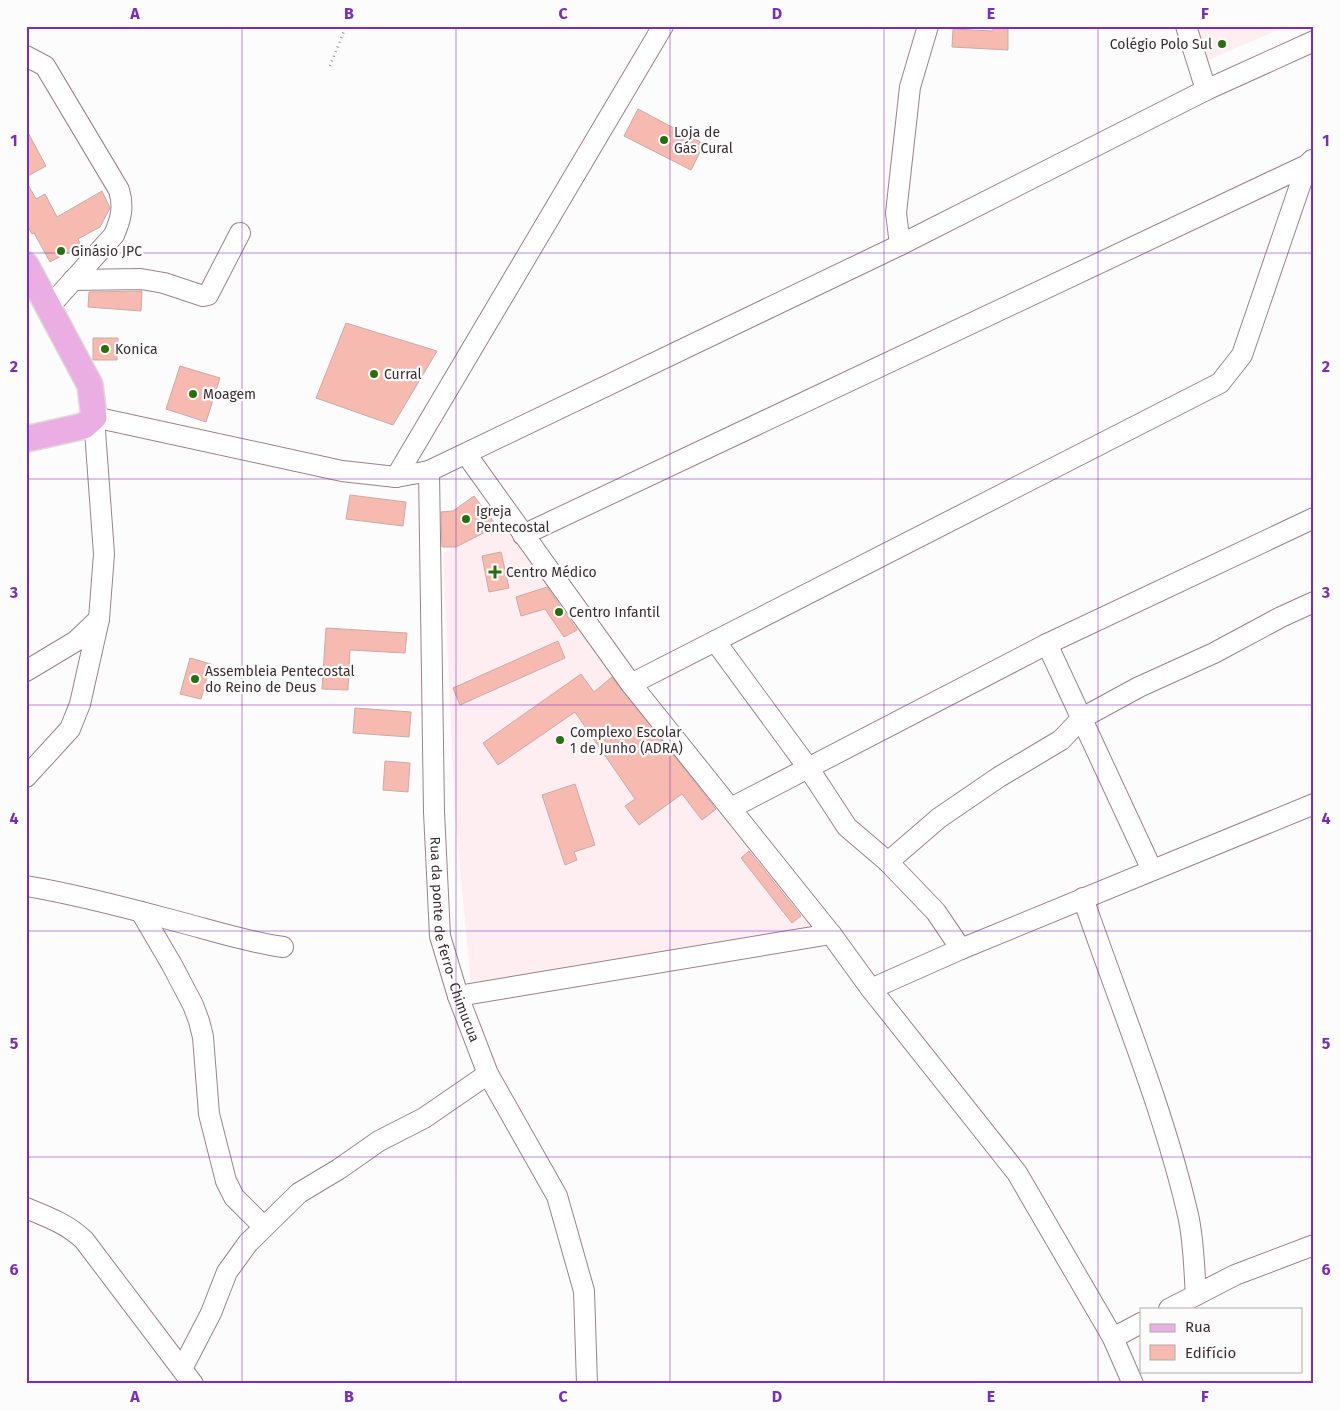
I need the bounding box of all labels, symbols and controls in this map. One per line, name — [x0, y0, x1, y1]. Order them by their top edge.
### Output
text: A — [129, 4, 140, 23]
text: B — [344, 4, 354, 23]
text: C — [558, 4, 568, 23]
text: D — [772, 4, 782, 23]
text: E — [987, 4, 995, 23]
text: F — [1201, 4, 1209, 23]
place label: Colégio Polo Sul — [1110, 36, 1212, 53]
marker: Colégio Polo Sul — [1216, 38, 1228, 50]
place label: Loja de Gás Cural — [674, 124, 733, 157]
text: 1 — [10, 131, 18, 150]
text: 1 — [1322, 131, 1330, 150]
marker: Loja de Gás Cural — [658, 134, 670, 146]
place label: Ginásio JPC — [71, 243, 142, 260]
marker: Ginásio JPC — [55, 245, 67, 257]
place label: Konica — [115, 341, 158, 358]
marker: Konica — [99, 343, 111, 355]
text: 2 — [10, 357, 18, 376]
text: 2 — [1322, 357, 1330, 376]
place label: Curral — [384, 366, 422, 383]
marker: Curral — [368, 368, 380, 380]
place label: Moagem — [203, 386, 256, 403]
marker: Moagem — [187, 388, 199, 400]
place label: Igreja Pentecostal — [476, 503, 550, 536]
marker: Igreja Pentecostal — [460, 513, 472, 525]
place label: Centro Médico — [506, 564, 597, 581]
marker: Centro Médico — [488, 565, 502, 579]
text: 3 — [9, 583, 18, 602]
text: 3 — [1321, 583, 1330, 602]
place label: Centro Infantil — [569, 604, 660, 621]
marker: Centro Infantil — [553, 606, 565, 618]
place label: Assembleia Pentecostal do Reino de Deus — [205, 663, 355, 696]
marker: Assembleia Pentecostal do Reino de Deus — [189, 673, 201, 685]
place label: Complexo Escolar 1 de Junho (ADRA) — [570, 724, 683, 757]
marker: Complexo Escolar 1 de Junho (ADRA) — [554, 734, 566, 746]
text: 4 — [9, 809, 19, 828]
text: 4 — [1321, 809, 1331, 828]
street label: Rua da ponte de ferro- Chimucua — [426, 836, 483, 1045]
text: 5 — [10, 1034, 19, 1053]
text: 5 — [1322, 1034, 1331, 1053]
text: 6 — [9, 1260, 19, 1279]
text: 6 — [1321, 1260, 1331, 1279]
legend — [1140, 1308, 1302, 1372]
text: Rua — [1185, 1318, 1211, 1336]
text: Edifício — [1185, 1344, 1236, 1362]
text: A — [129, 1387, 140, 1406]
text: B — [344, 1387, 354, 1406]
text: C — [558, 1387, 568, 1406]
text: D — [772, 1387, 782, 1406]
text: E — [987, 1387, 995, 1406]
text: F — [1201, 1387, 1209, 1406]

